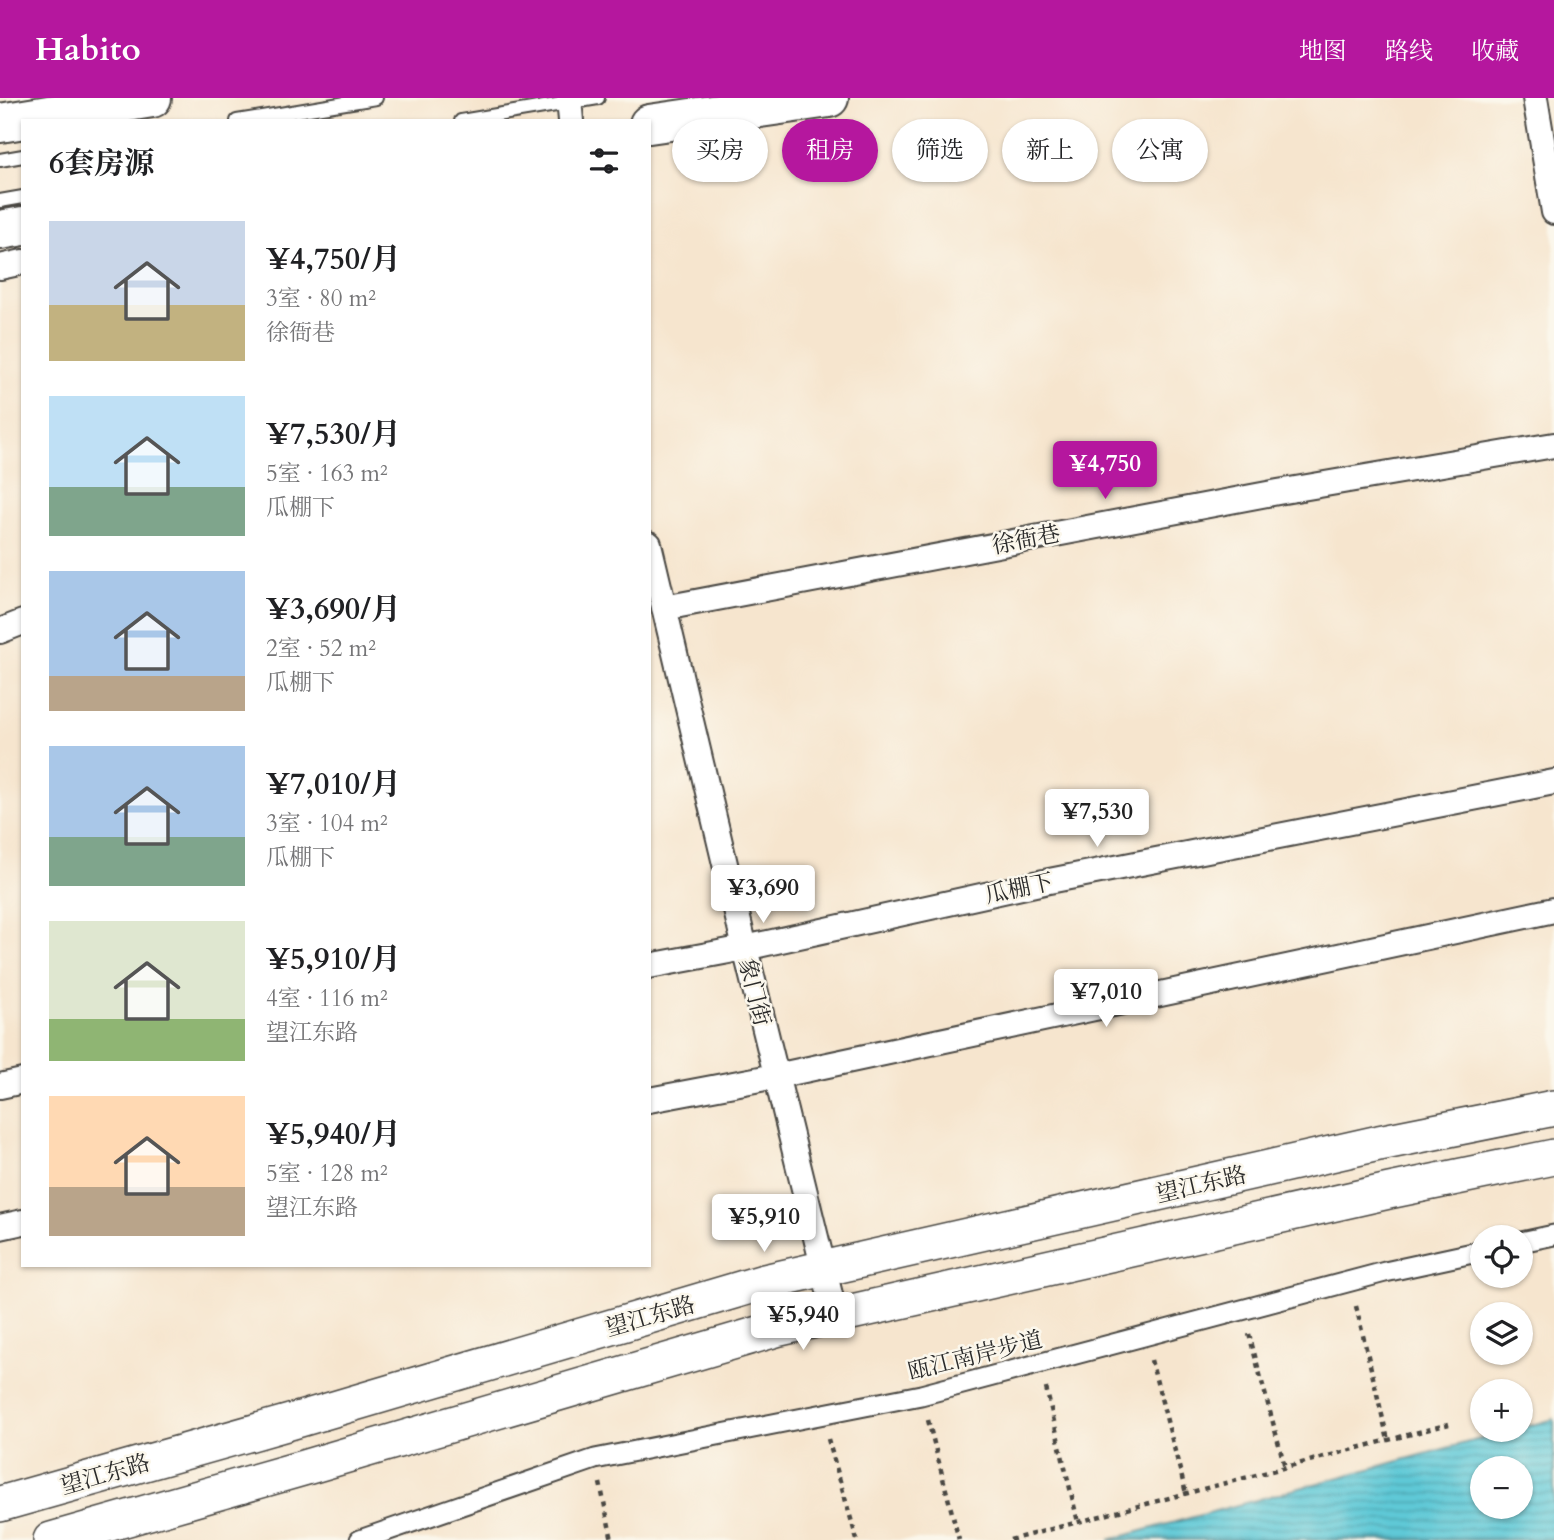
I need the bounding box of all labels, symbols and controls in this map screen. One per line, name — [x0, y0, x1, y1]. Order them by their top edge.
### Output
text: Habito — [35, 27, 141, 72]
text: 地图 — [1299, 35, 1347, 68]
text: 路线 — [1385, 35, 1433, 68]
text: 收藏 — [1471, 35, 1519, 68]
chip: 买房 — [672, 119, 768, 182]
chip: 租房 — [782, 119, 878, 182]
chip: 筛选 — [892, 119, 988, 182]
chip: 新上 — [1002, 119, 1098, 182]
chip: 公寓 — [1112, 119, 1208, 182]
icon: filters — [585, 142, 623, 180]
text: 6套房源 — [49, 143, 154, 184]
text: ¥4,750/月 — [266, 239, 401, 280]
icon: home — [105, 249, 189, 333]
text: 3室 · 80 m² — [266, 283, 376, 314]
text: 徐衙巷 — [266, 317, 335, 348]
text: ¥7,530/月 — [266, 414, 401, 455]
icon: home — [105, 424, 189, 508]
pin: ¥4,750 — [1048, 442, 1162, 501]
text: ¥4,750 — [1069, 448, 1141, 479]
text: 5室 · 163 m² — [266, 458, 388, 489]
text: 瓜棚下 — [266, 492, 335, 523]
street label: 徐衙巷 — [989, 518, 1063, 561]
text: ¥3,690/月 — [266, 589, 401, 630]
icon: home — [105, 599, 189, 683]
text: 2室 · 52 m² — [266, 633, 376, 664]
text: 瓜棚下 — [266, 667, 335, 698]
text: ¥7,010/月 — [266, 764, 401, 805]
icon: home — [105, 774, 189, 858]
pin: ¥7,530 — [1040, 790, 1154, 849]
text: ¥7,530 — [1061, 796, 1133, 827]
text: 3室 · 104 m² — [266, 808, 388, 839]
text: 瓜棚下 — [266, 842, 335, 873]
pin: ¥3,690 — [706, 866, 820, 925]
street label: 瓜棚下 — [982, 866, 1056, 911]
text: ¥3,690 — [727, 872, 799, 903]
text: ¥5,910/月 — [266, 939, 401, 980]
icon: home — [105, 949, 189, 1033]
street label: 象门街 — [731, 955, 778, 1029]
pin: ¥7,010 — [1049, 970, 1163, 1029]
text: ¥7,010 — [1070, 976, 1142, 1007]
text: 4室 · 116 m² — [266, 983, 388, 1014]
text: 望江东路 — [266, 1017, 358, 1048]
text: ¥5,940/月 — [266, 1114, 401, 1155]
icon: home — [105, 1124, 189, 1208]
text: 5室 · 128 m² — [266, 1158, 388, 1189]
street label: 望江东路 — [1153, 1159, 1249, 1210]
text: 望江东路 — [266, 1192, 358, 1223]
pin: ¥5,910 — [707, 1194, 821, 1254]
text: ¥5,910 — [728, 1201, 800, 1232]
map controls — [1470, 1225, 1533, 1519]
button: locate — [1470, 1225, 1533, 1288]
street label: 望江东路 — [602, 1289, 699, 1344]
pin: ¥5,940 — [746, 1292, 860, 1352]
text: ¥5,940 — [767, 1299, 839, 1330]
button: layers — [1470, 1302, 1533, 1365]
street label: 瓯江南岸步道 — [904, 1324, 1046, 1387]
button: + — [1470, 1379, 1533, 1442]
street label: 望江东路 — [57, 1447, 154, 1502]
button: − — [1470, 1456, 1533, 1519]

